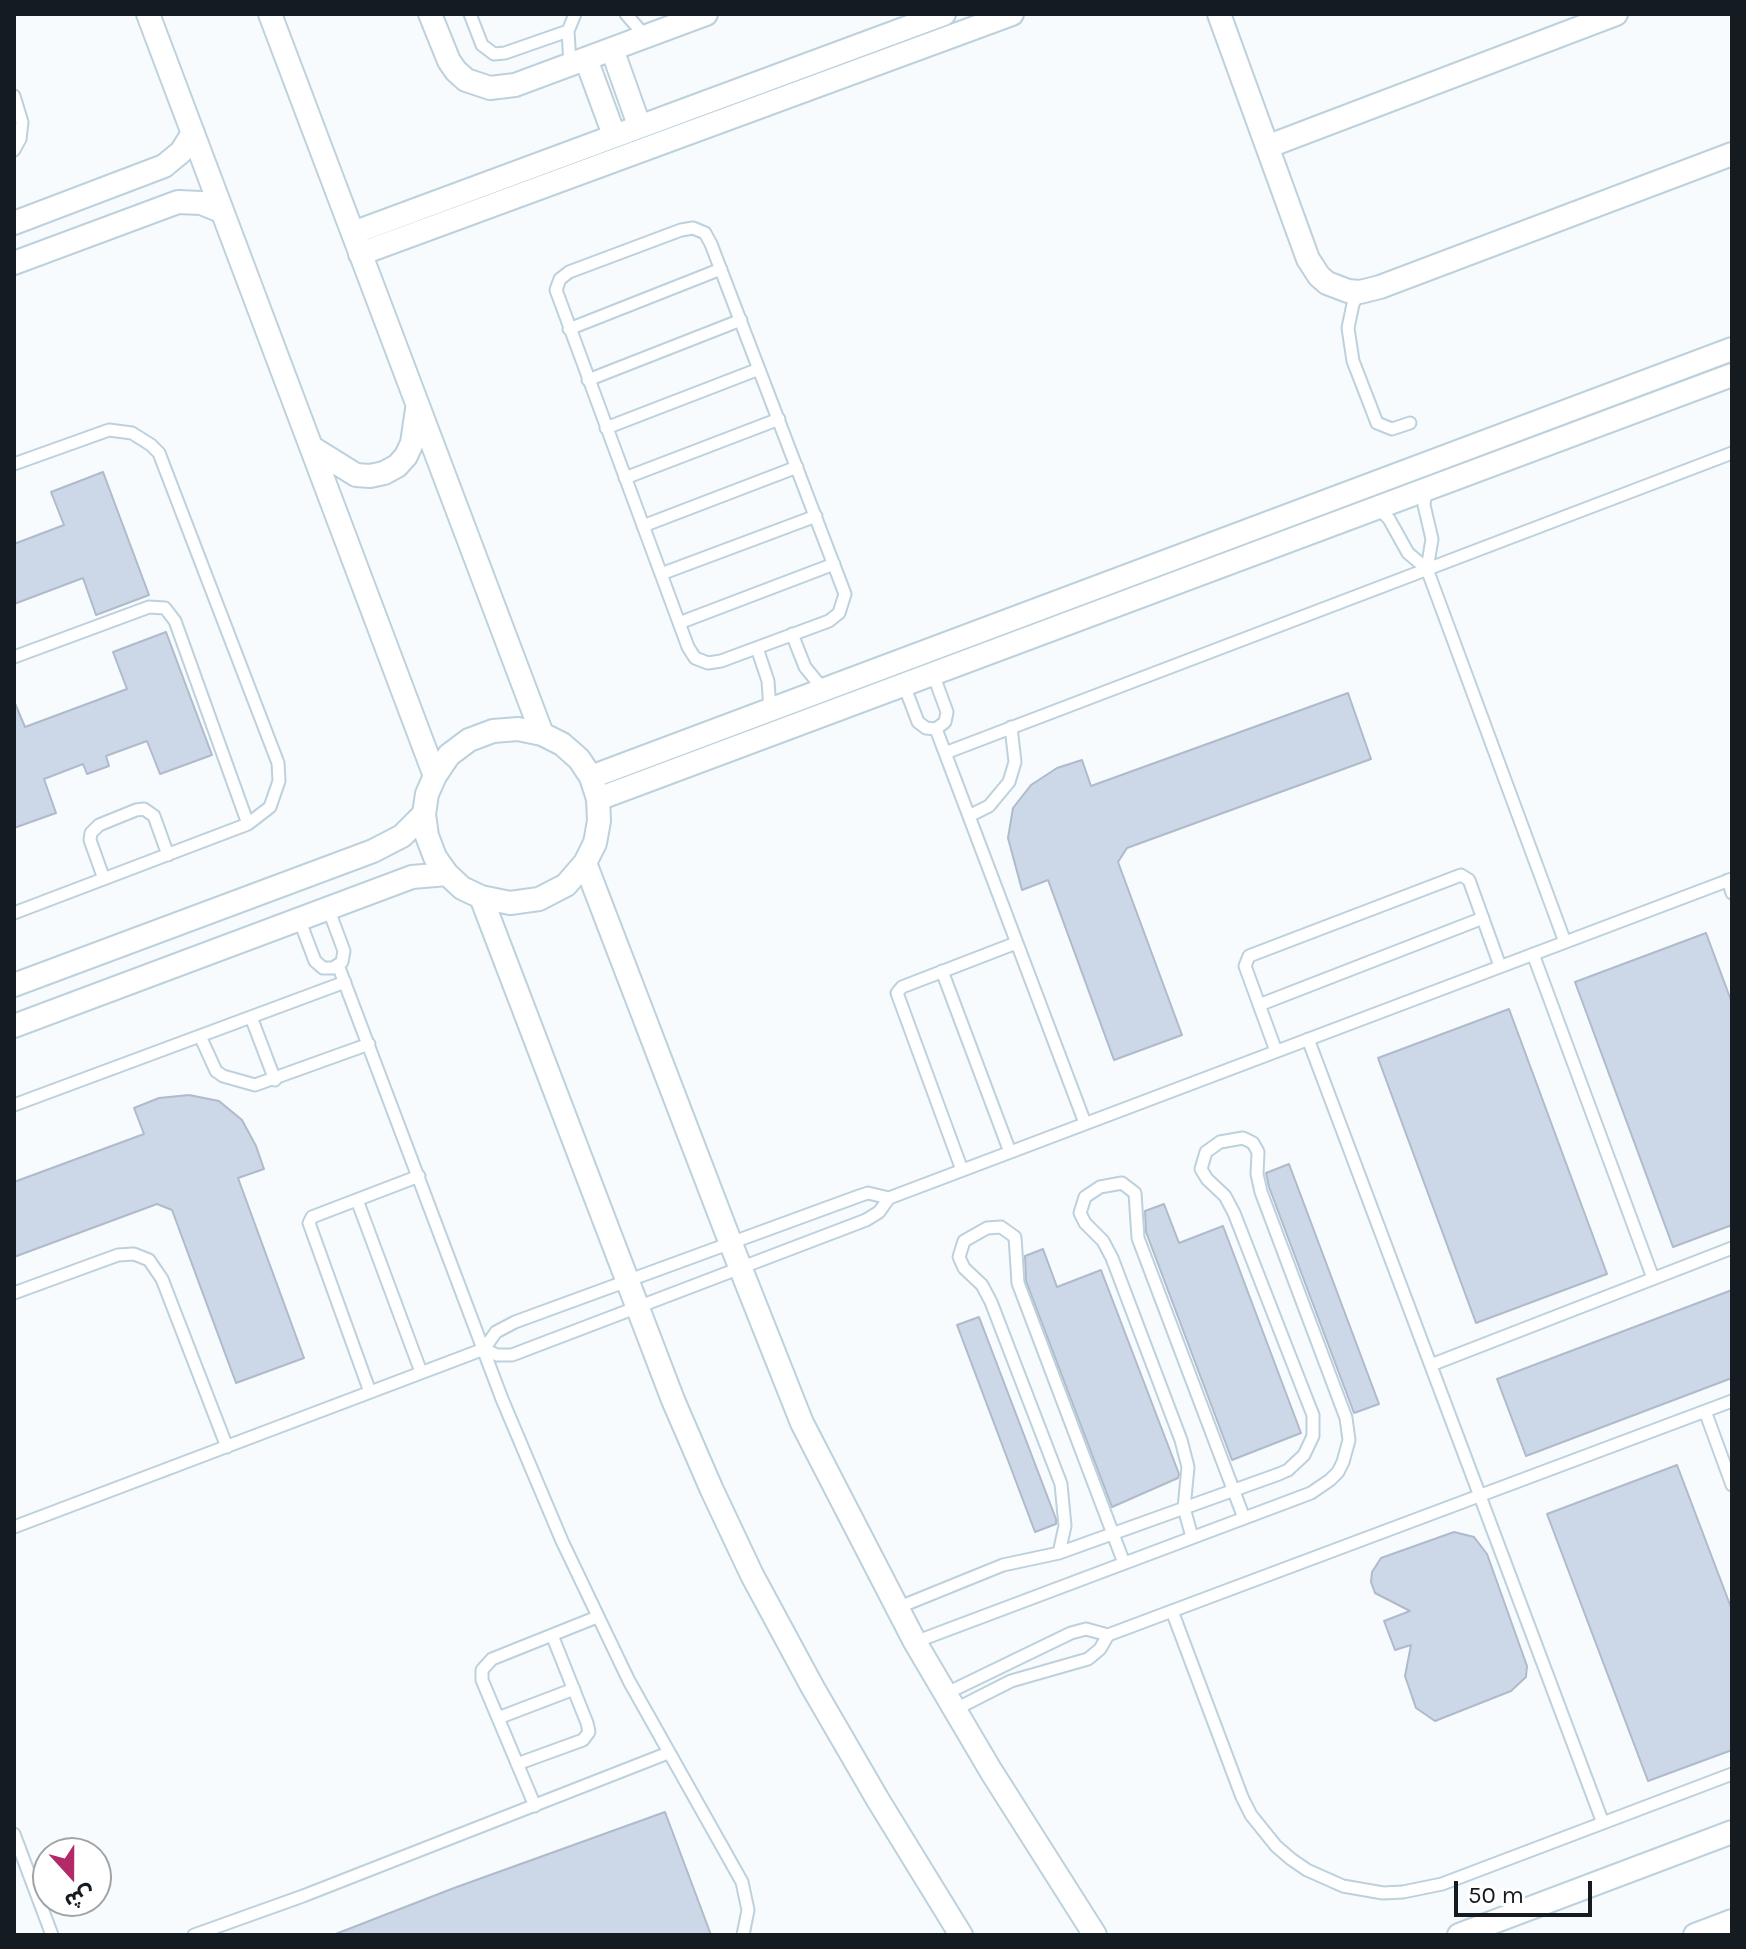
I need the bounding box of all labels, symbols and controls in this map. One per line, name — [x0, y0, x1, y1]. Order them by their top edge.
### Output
north arrow — [32, 1837, 112, 1917]
scale bar — [1458, 1865, 1596, 1915]
text: ش — [61, 1880, 99, 1915]
text: 50 m — [1468, 1881, 1524, 1909]

